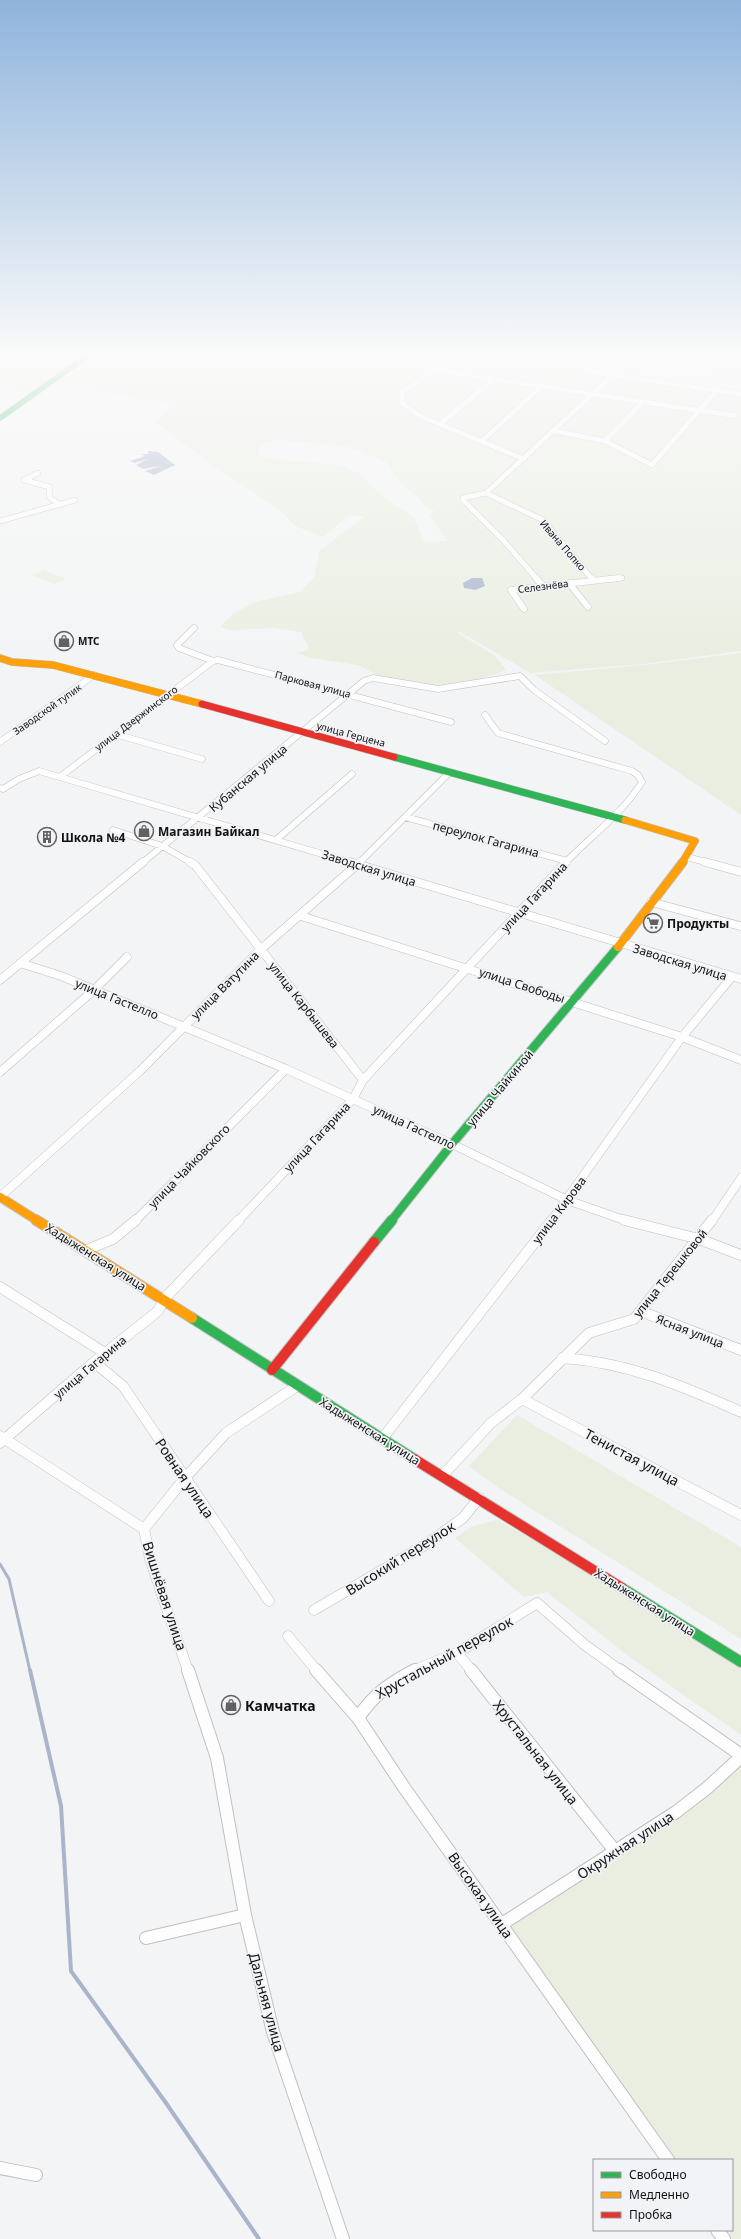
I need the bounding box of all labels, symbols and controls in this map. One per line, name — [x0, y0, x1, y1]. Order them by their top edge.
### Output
street label: Ивана Попко — [537, 516, 589, 574]
street label: Селезнёва — [517, 576, 569, 596]
shop icon: МТС — [53, 630, 75, 652]
place label: МТС — [78, 634, 100, 648]
street label: Парковая улица — [274, 667, 352, 701]
street label: Заводской тупик — [10, 680, 85, 738]
street label: улица Дзержинского — [92, 682, 180, 754]
street label: улица Герцена — [315, 718, 387, 750]
street label: Кубанская улица — [205, 740, 291, 816]
street label: переулок Гагарина — [431, 817, 541, 861]
shop icon: Магазин Байкал — [133, 820, 155, 842]
place label: Магазин Байкал — [158, 823, 259, 840]
building icon: Школа №4 — [36, 826, 58, 848]
place label: Школа №4 — [61, 829, 125, 846]
street label: Заводская улица — [320, 846, 418, 890]
street label: улица Гагарина — [497, 858, 571, 936]
supermarket icon: Продукты — [642, 912, 664, 934]
place label: Продукты — [667, 915, 729, 932]
street label: Заводская улица — [631, 940, 729, 984]
street label: улица Ватутина — [187, 947, 263, 1023]
street label: улица Карбышева — [265, 958, 343, 1052]
street label: улица Свободы — [477, 963, 567, 1007]
street label: улица Гастелло — [73, 975, 161, 1023]
street label: улица Чайкиной — [463, 1046, 537, 1130]
street label: улица Гагарина — [280, 1098, 354, 1176]
street label: улица Гастелло — [370, 1101, 458, 1153]
street label: улица Чайковского — [144, 1120, 234, 1212]
street label: улица Кирова — [528, 1173, 590, 1247]
street label: Хадыженская улица — [42, 1219, 150, 1295]
street label: улица Терешковой — [629, 1225, 711, 1321]
street label: Ясная улица — [653, 1310, 727, 1352]
street label: улица Гагарина — [50, 1332, 130, 1402]
street label: Хадыженская улица — [316, 1393, 424, 1469]
street label: Тенистая улица — [581, 1424, 683, 1490]
street label: Ровная улица — [151, 1434, 219, 1522]
street label: Высокий переулок — [342, 1516, 459, 1599]
street label: Вишнёвая улица — [138, 1539, 192, 1653]
street label: Хадыженская улица — [591, 1564, 699, 1640]
street label: Хрустальный переулок — [372, 1611, 516, 1703]
shop icon: Камчатка — [220, 1694, 242, 1716]
place label: Камчатка — [245, 1696, 316, 1715]
street label: Хрустальная улица — [489, 1696, 583, 1808]
street label: Окружная улица — [573, 1807, 677, 1883]
street label: Высокая улица — [444, 1848, 518, 1942]
street label: Дальняя улица — [245, 1950, 289, 2054]
legend — [593, 2159, 733, 2231]
text: Свободно — [629, 2166, 687, 2183]
text: Медленно — [629, 2186, 689, 2203]
text: Пробка — [629, 2206, 672, 2223]

